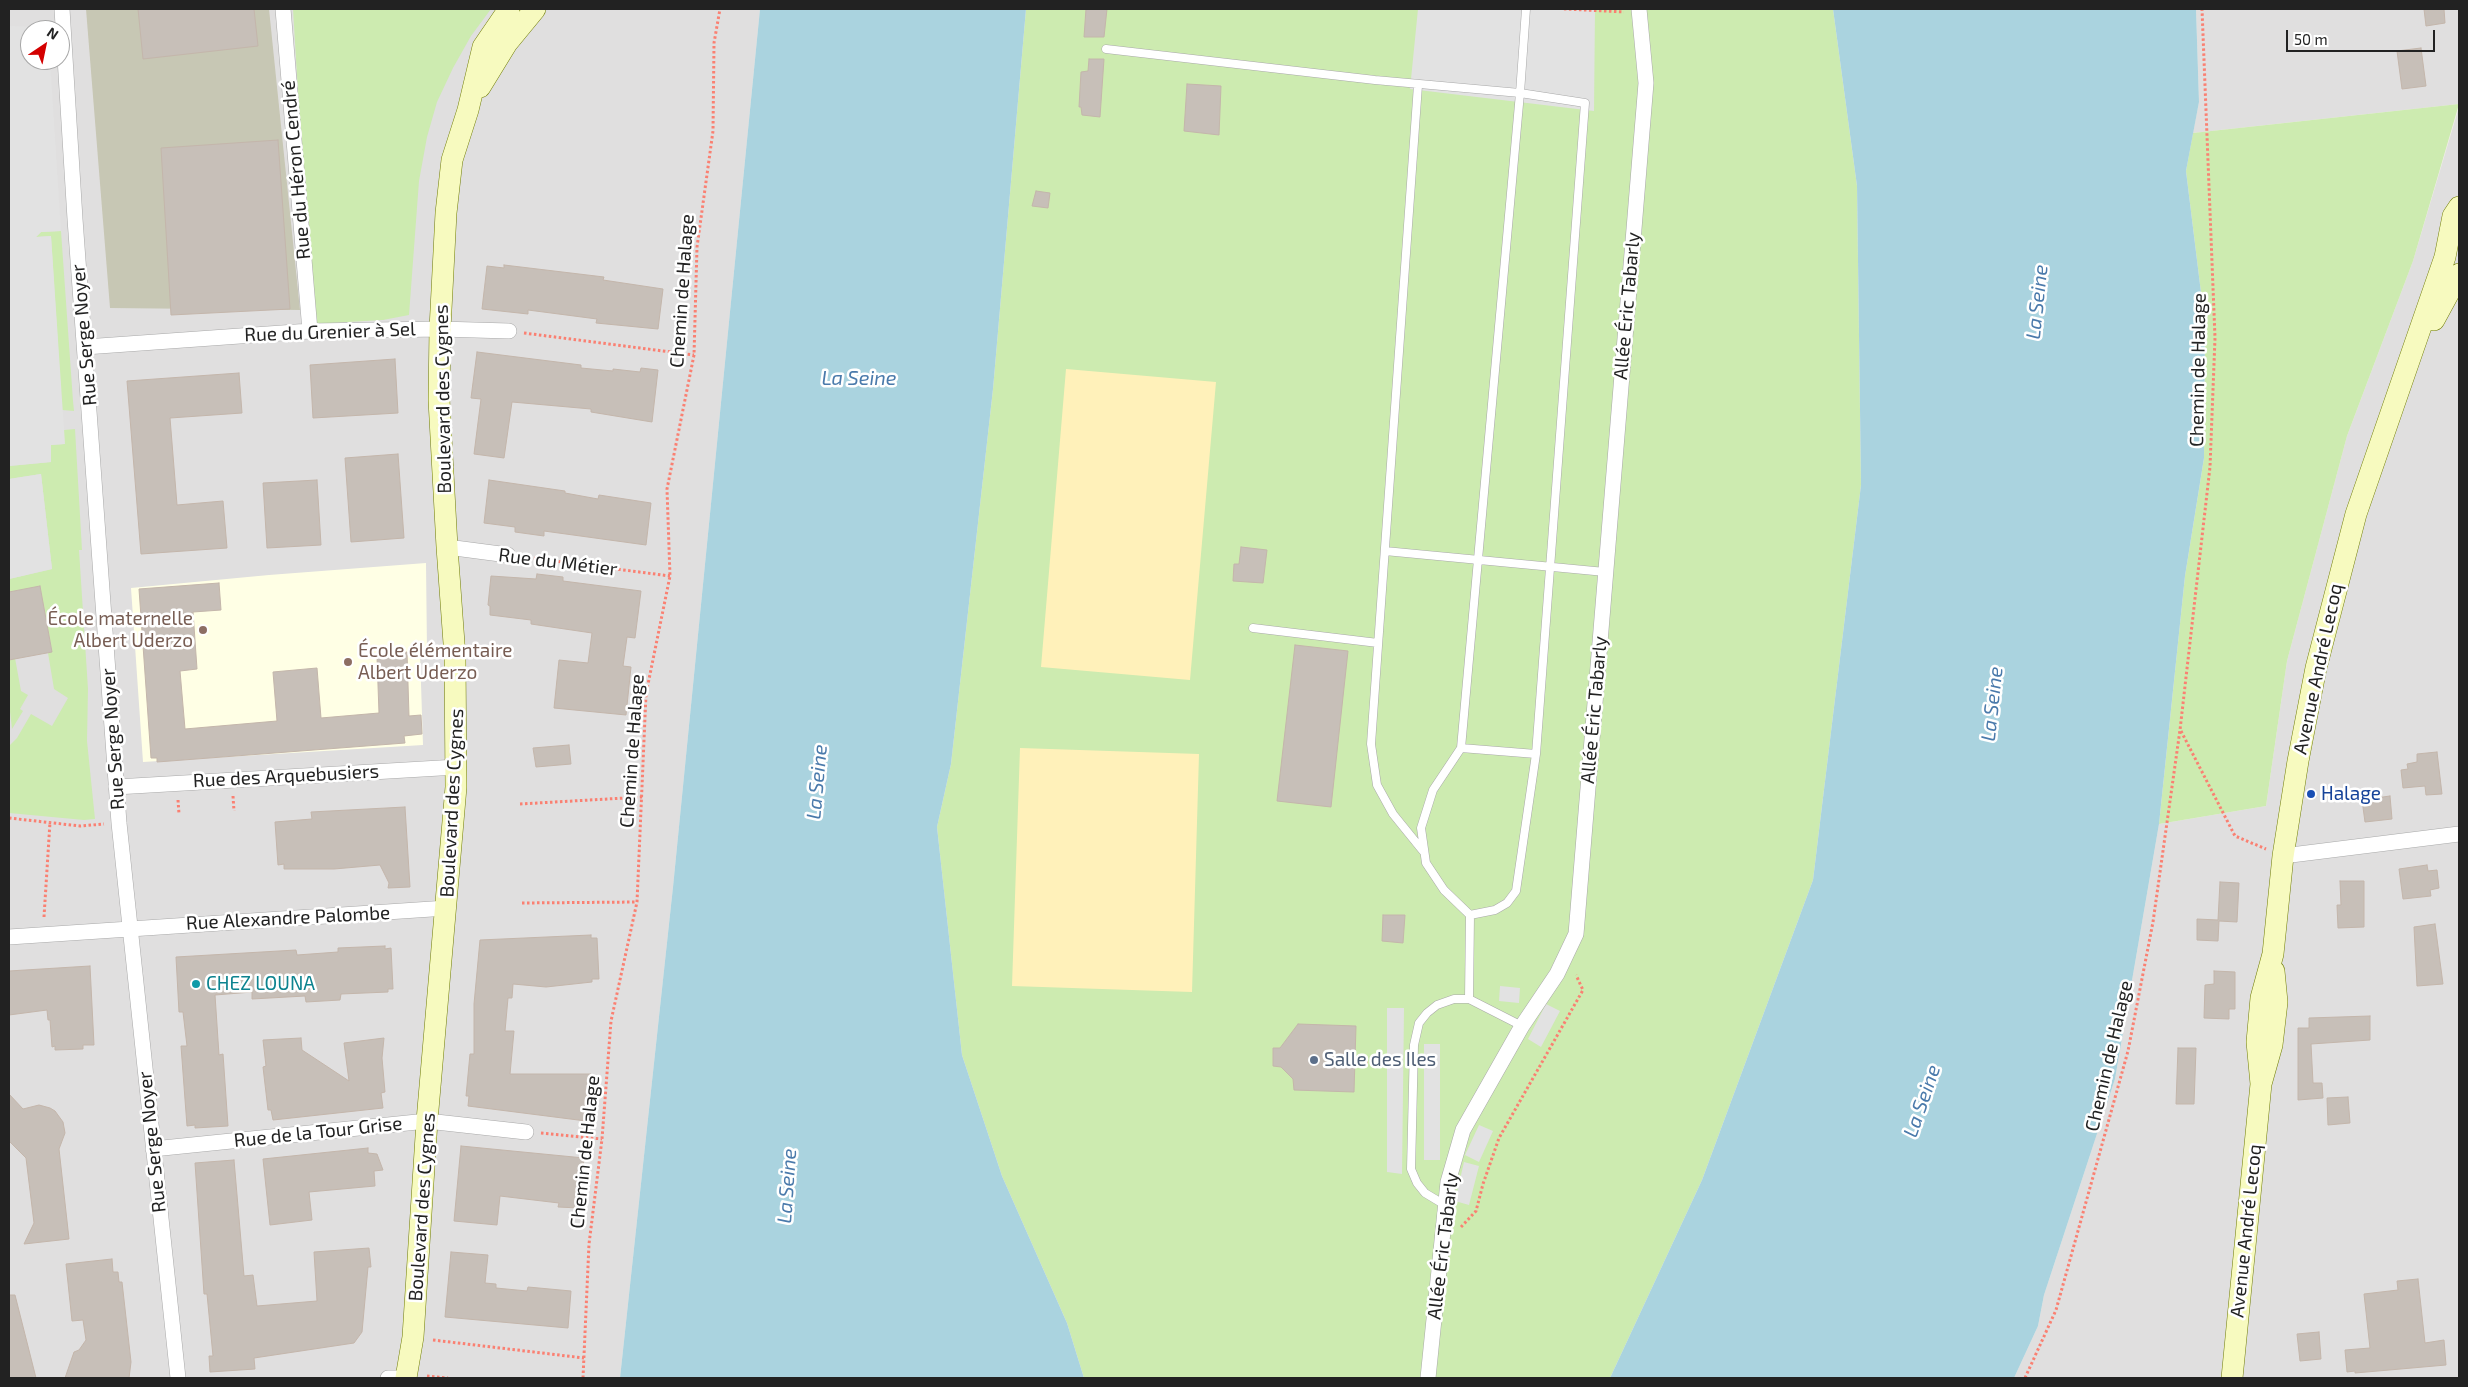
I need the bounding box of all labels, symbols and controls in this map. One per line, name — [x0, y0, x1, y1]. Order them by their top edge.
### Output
north arrow — [20, 20, 70, 70]
scale bar — [2288, 20, 2437, 52]
text: N — [44, 23, 62, 43]
text: 50 m — [2294, 30, 2328, 48]
street label: Rue du Héron Cendré — [277, 79, 315, 261]
street label: Chemin de Halage — [665, 213, 699, 369]
street label: Allée Éric Tabarly — [1609, 231, 1645, 381]
street label: Rue Serge Noyer — [66, 263, 102, 407]
water label: La Seine — [2021, 263, 2053, 341]
street label: Chemin de Halage — [2185, 293, 2211, 447]
street label: Boulevard des Cygnes — [430, 304, 456, 494]
street label: Rue du Grenier à Sel — [244, 318, 416, 346]
water label: La Seine — [821, 366, 897, 390]
street label: Rue du Métier — [497, 543, 619, 581]
street label: Avenue André Lecoq — [2289, 581, 2347, 757]
place label: École maternelle Albert Uderzo — [47, 608, 193, 652]
marker: École maternelle Albert Uderzo — [197, 624, 209, 636]
street label: Allée Éric Tabarly — [1576, 635, 1612, 785]
place label: École élémentaire Albert Uderzo — [358, 640, 513, 684]
marker: École élémentaire Albert Uderzo — [342, 656, 354, 668]
water label: La Seine — [1976, 665, 2008, 743]
street label: Rue Serge Noyer — [97, 667, 129, 811]
street label: Chemin de Halage — [615, 673, 649, 829]
street label: Boulevard des Cygnes — [436, 708, 468, 898]
water label: La Seine — [802, 743, 832, 821]
street label: Rue des Arquebusiers — [192, 760, 380, 792]
place label: Halage — [2321, 783, 2381, 805]
marker: Halage — [2305, 788, 2317, 800]
street label: Rue Alexandre Palombe — [185, 901, 391, 935]
place label: CHEZ LOUNA — [206, 973, 315, 995]
marker: CHEZ LOUNA — [190, 978, 202, 990]
street label: Chemin de Halage — [2081, 978, 2137, 1134]
place label: Salle des Iles — [1324, 1049, 1436, 1071]
marker: Salle des Iles — [1308, 1054, 1320, 1066]
water label: La Seine — [1898, 1062, 1946, 1140]
street label: Rue Serge Noyer — [133, 1070, 171, 1214]
street label: Chemin de Halage — [566, 1074, 604, 1230]
street label: Rue de la Tour Grise — [233, 1112, 403, 1152]
street label: Boulevard des Cygnes — [404, 1112, 440, 1302]
street label: Avenue André Lecoq — [2226, 1143, 2266, 1319]
water label: La Seine — [772, 1148, 802, 1224]
street label: Allée Éric Tabarly — [1423, 1171, 1463, 1321]

